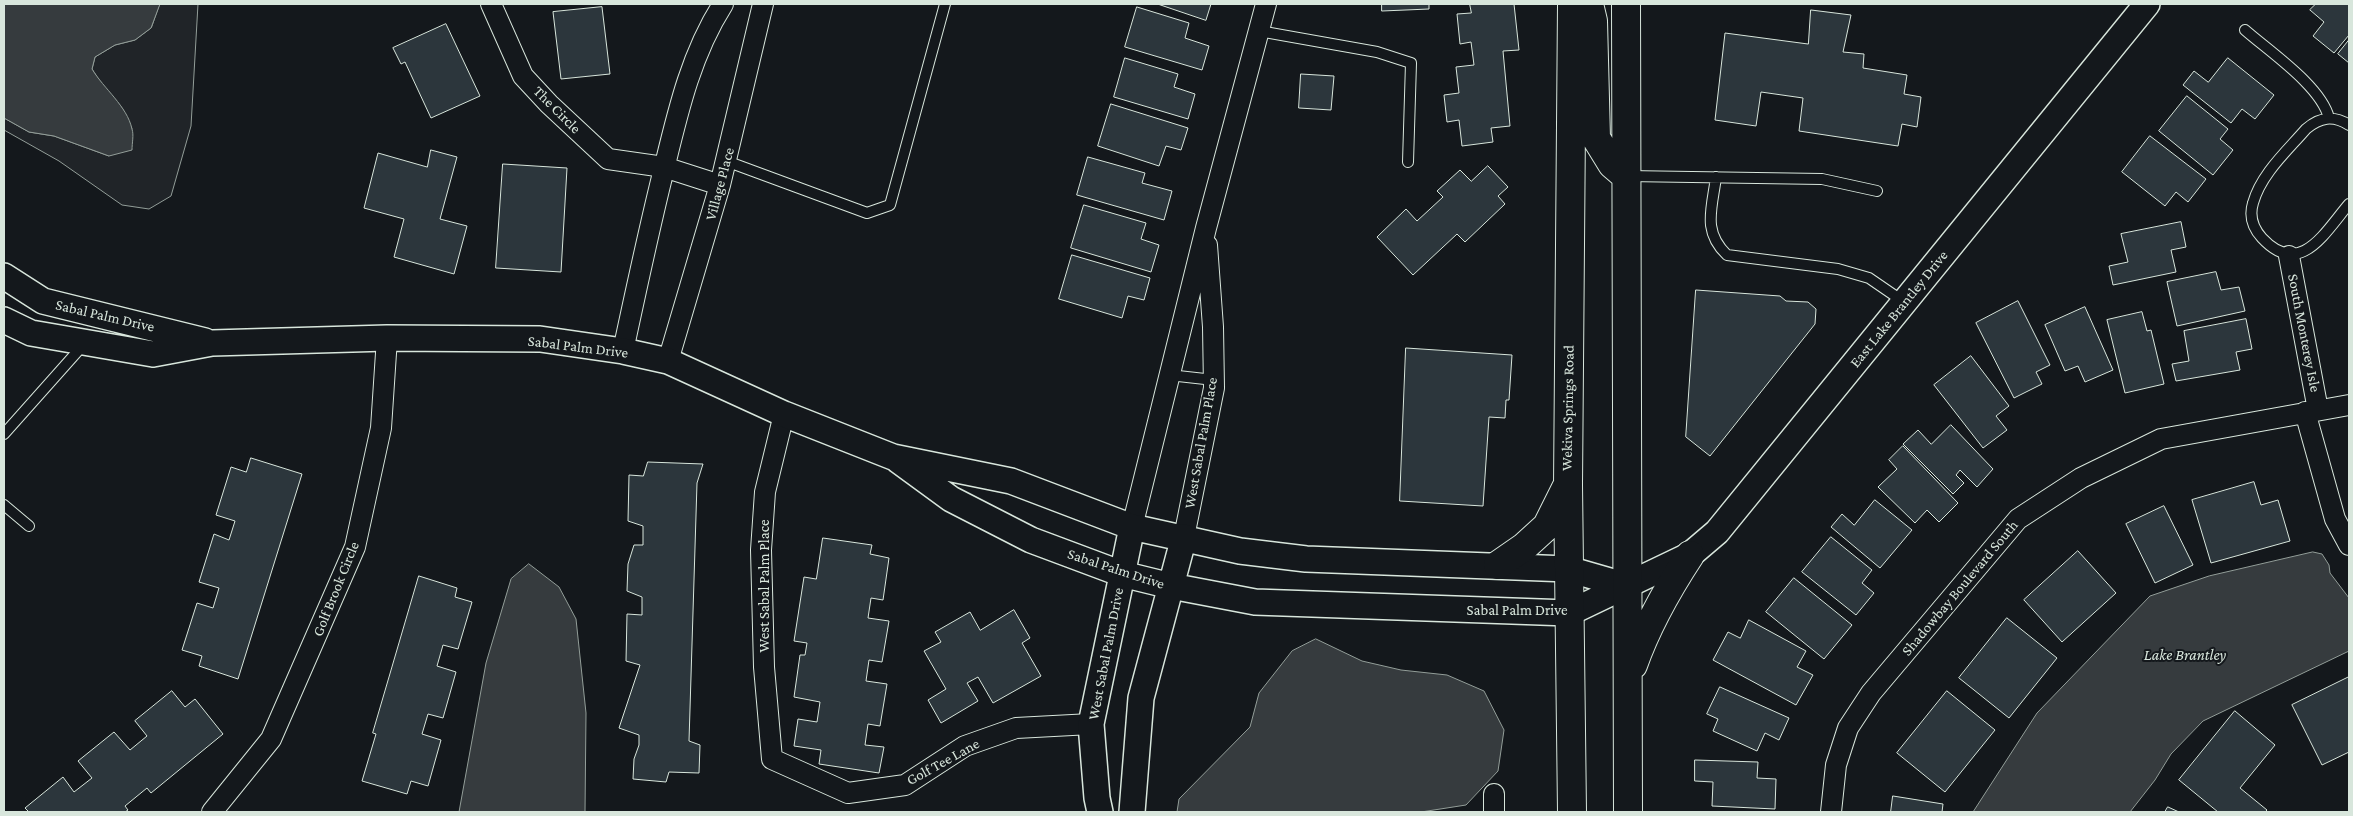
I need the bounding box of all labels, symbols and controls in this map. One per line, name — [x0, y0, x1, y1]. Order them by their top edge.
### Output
street label: The Circle — [529, 82, 585, 138]
street label: Village Place — [702, 146, 738, 222]
street label: East Lake Brantley Drive — [1846, 247, 1952, 371]
street label: South Monterey Isle — [2284, 272, 2324, 394]
street label: Sabal Palm Drive — [54, 296, 156, 336]
street label: Sabal Palm Drive — [527, 332, 629, 362]
street label: Wekiva Springs Road — [1558, 345, 1578, 471]
street label: West Sabal Palm Place — [1181, 376, 1221, 510]
street label: Shadowbay Boulevard South — [1898, 516, 2022, 660]
street label: West Sabal Palm Place — [755, 520, 773, 652]
street label: Golf Brook Circle — [309, 539, 363, 639]
street label: Sabal Palm Drive — [1065, 545, 1167, 593]
street label: West Sabal Palm Drive — [1084, 586, 1128, 722]
street label: Sabal Palm Drive — [1466, 601, 1568, 619]
water label: Lake Brantley — [2144, 645, 2226, 665]
street label: Golf Tee Lane — [903, 735, 983, 789]

